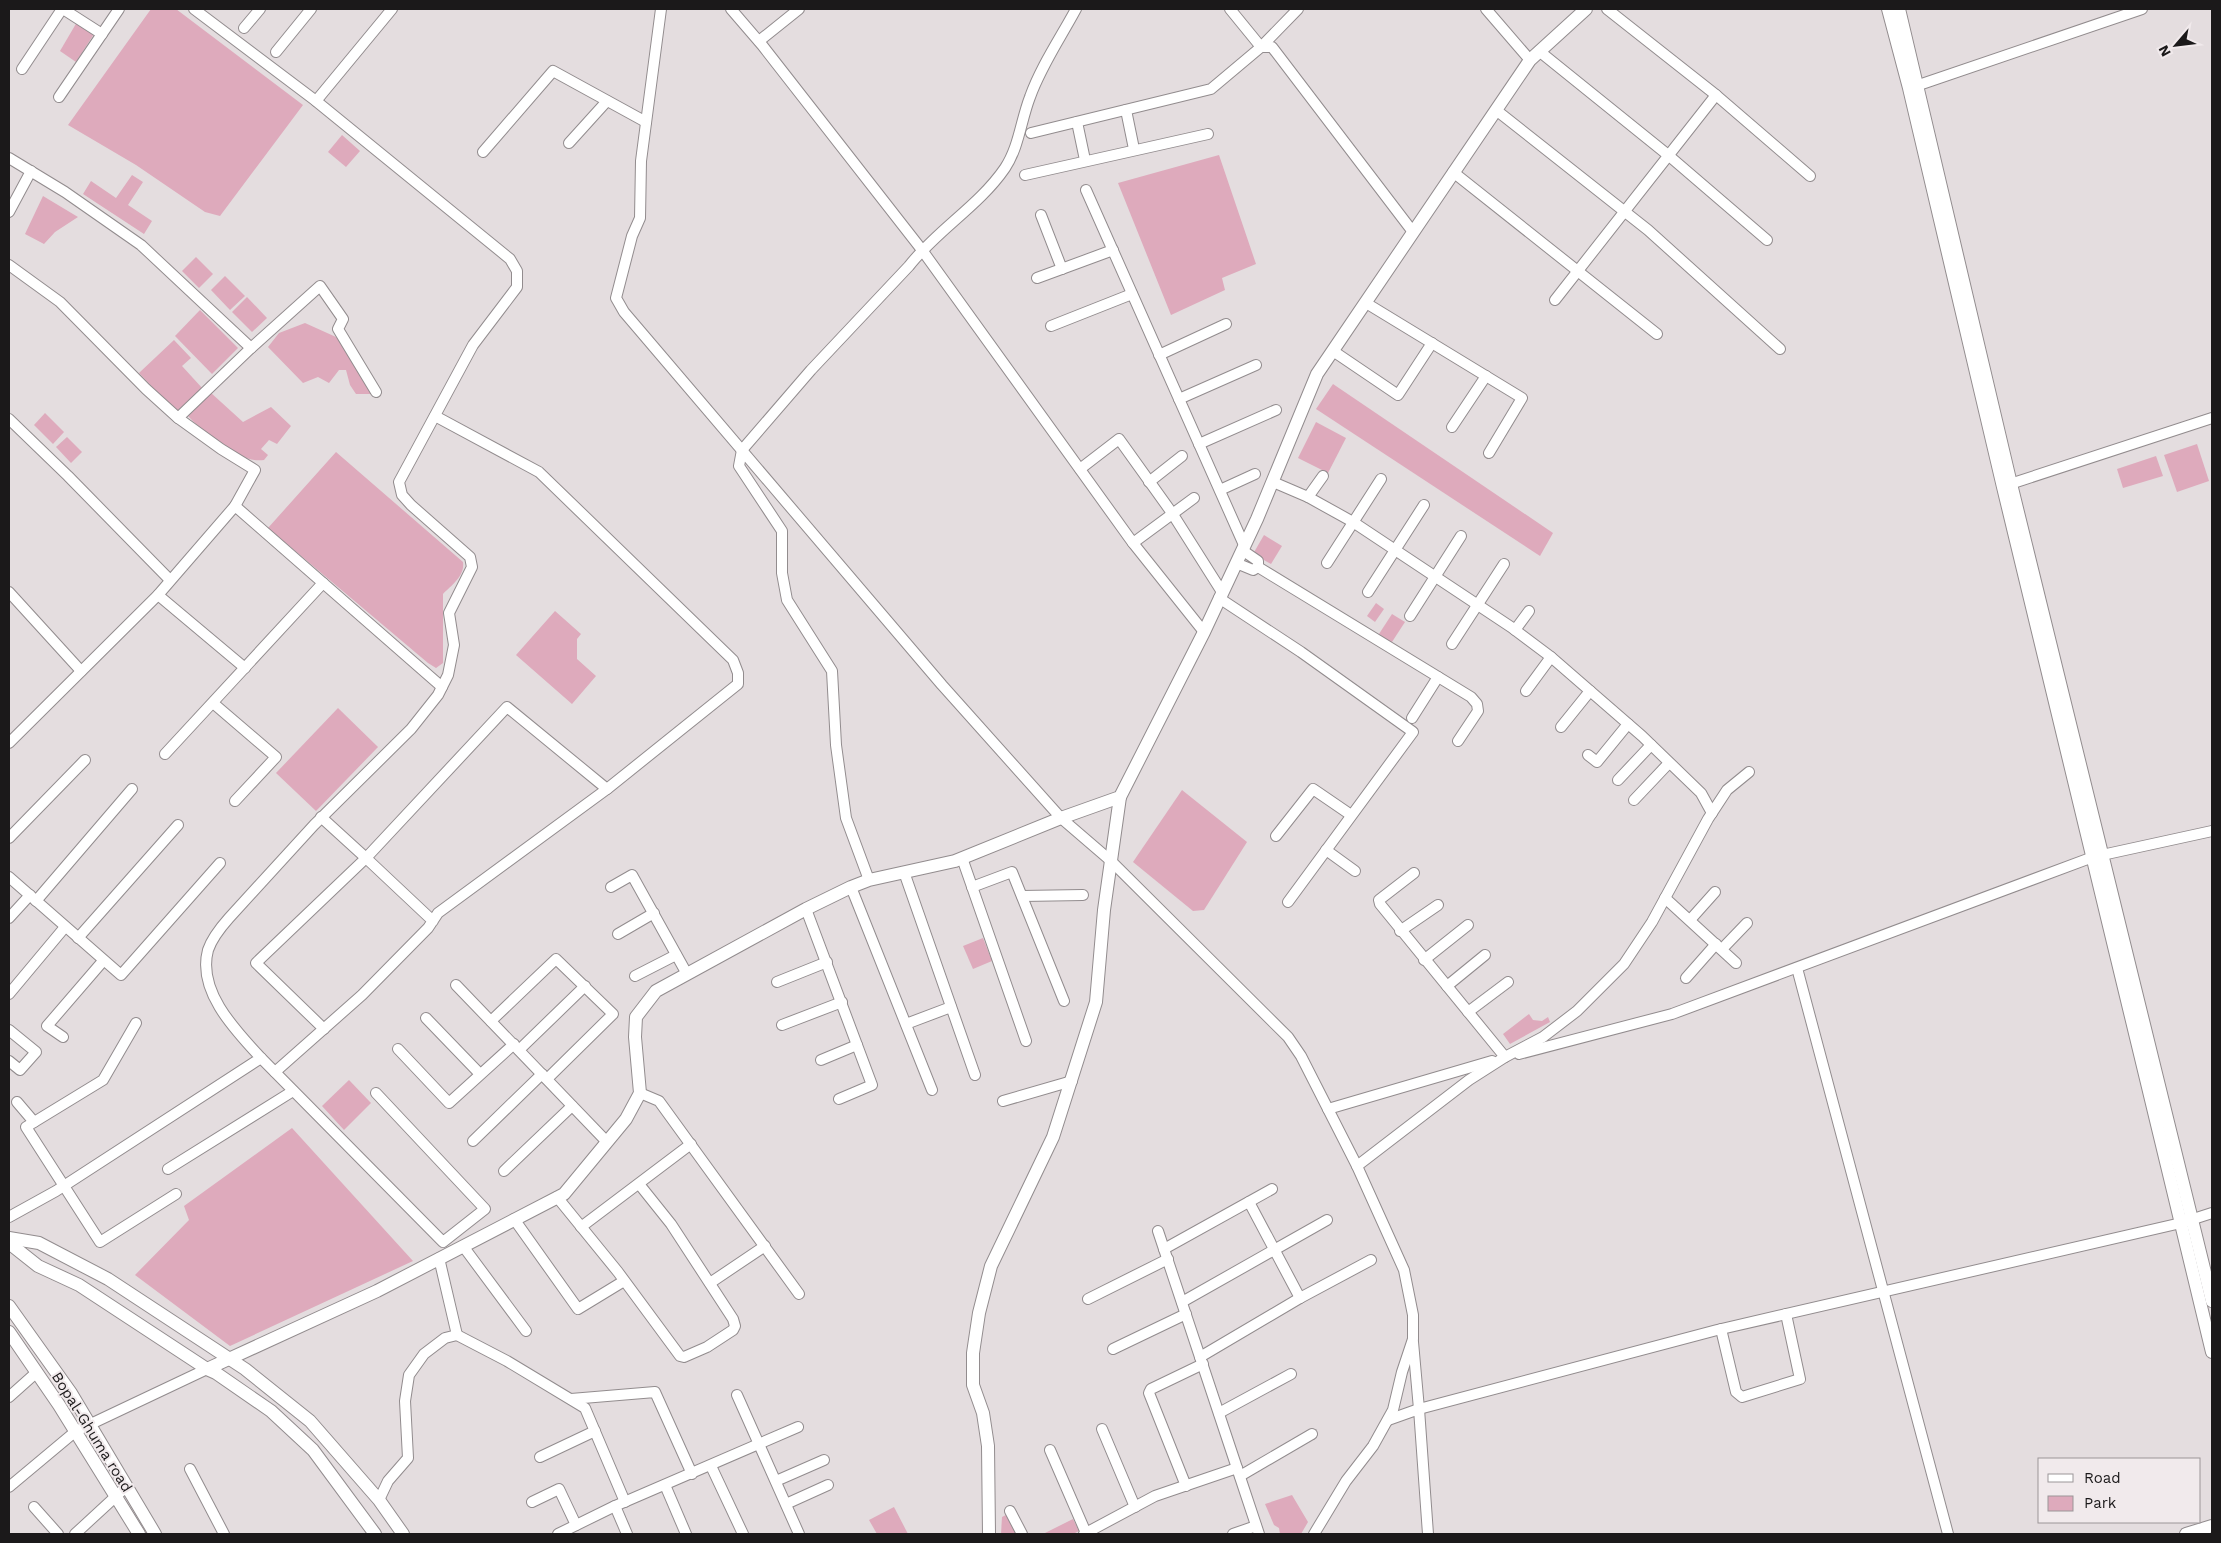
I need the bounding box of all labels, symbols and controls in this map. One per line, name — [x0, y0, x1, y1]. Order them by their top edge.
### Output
north arrow — [2151, 20, 2201, 70]
text: N — [2155, 43, 2174, 59]
street label: Bopal-Ghuma road — [48, 1369, 136, 1495]
legend — [2038, 1458, 2201, 1523]
text: Road — [2084, 1469, 2121, 1487]
text: Park — [2084, 1494, 2117, 1512]

